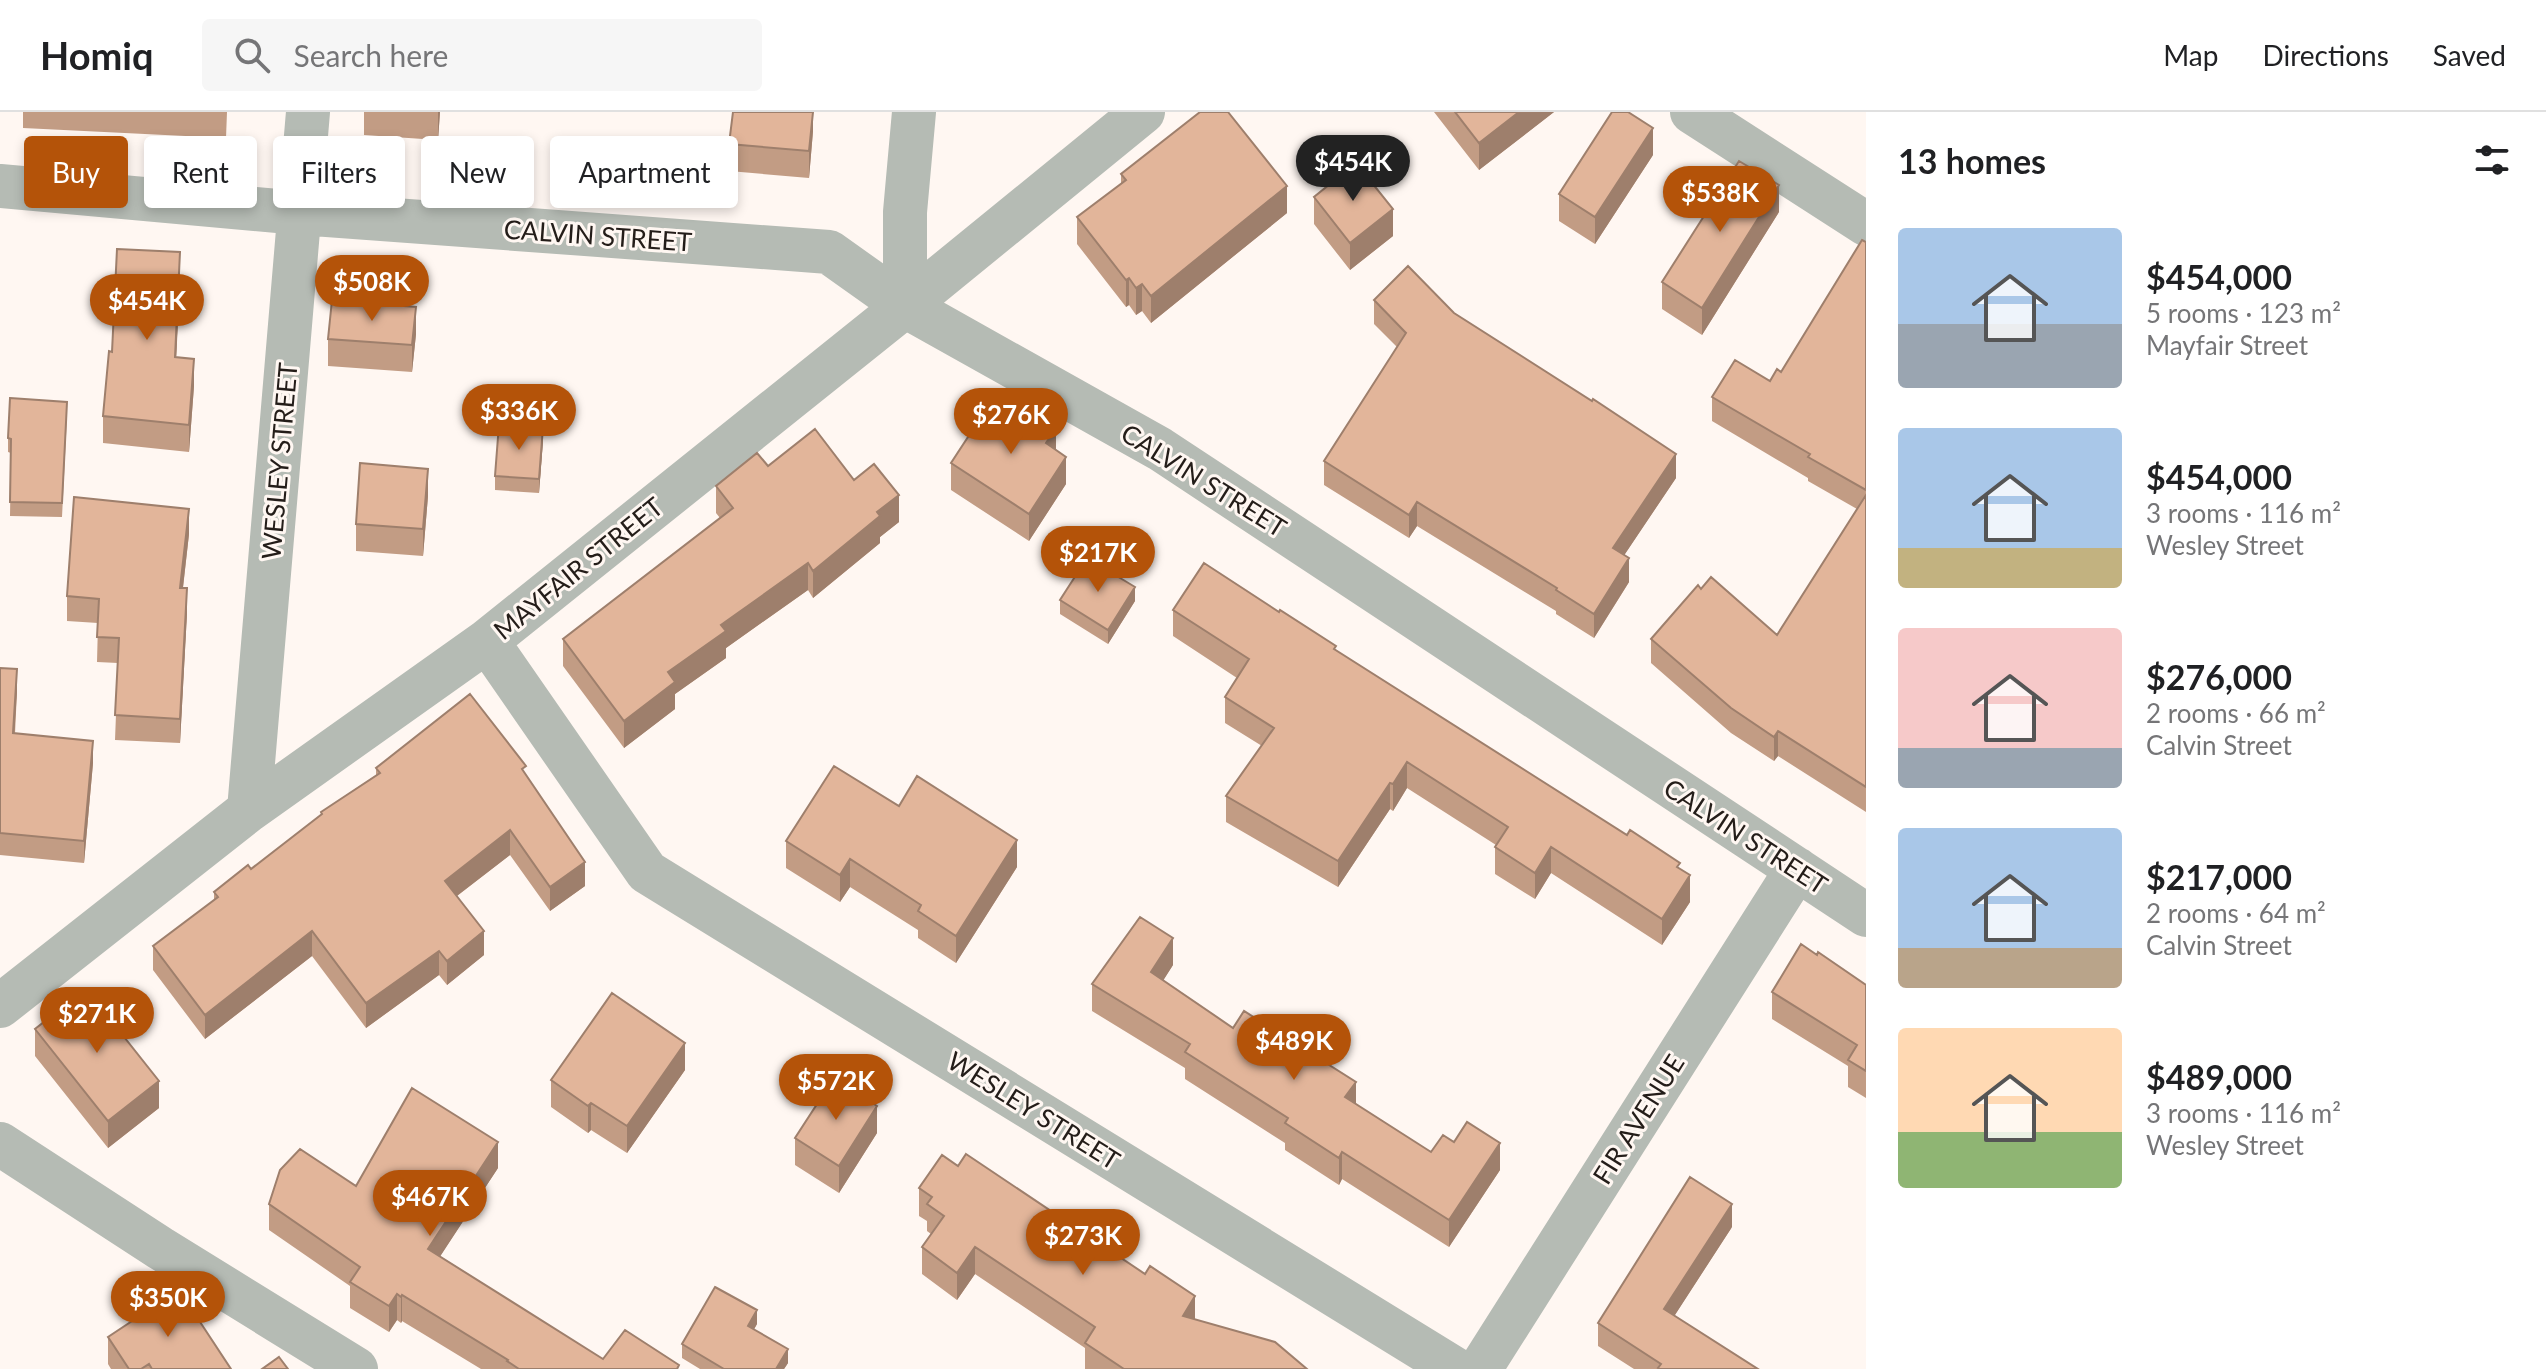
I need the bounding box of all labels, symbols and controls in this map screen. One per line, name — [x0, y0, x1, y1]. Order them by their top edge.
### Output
search box — [202, 19, 762, 91]
text: Homiq — [40, 32, 154, 78]
icon: search — [230, 33, 274, 77]
text: Search here — [294, 37, 448, 73]
text: Map — [2163, 38, 2218, 72]
text: Directions — [2262, 38, 2389, 72]
text: Saved — [2433, 38, 2506, 72]
pin: $454K — [1297, 135, 1409, 203]
chip: Buy — [24, 136, 128, 208]
chip: Rent — [144, 136, 257, 208]
chip: Filters — [273, 136, 405, 208]
chip: New — [421, 136, 534, 208]
chip: Apartment — [550, 136, 738, 208]
icon: filters — [2470, 138, 2514, 182]
text: 13 homes — [1898, 140, 2046, 181]
text: $454K — [1314, 145, 1392, 177]
pin: $538K — [1664, 166, 1776, 234]
text: $538K — [1681, 176, 1759, 208]
street label: CALVIN STREET — [503, 212, 693, 258]
pin: $508K — [316, 255, 428, 323]
text: $454,000 — [2146, 256, 2292, 297]
icon: home — [1962, 260, 2058, 356]
text: $508K — [333, 265, 411, 297]
pin: $454K — [91, 274, 203, 342]
text: $454K — [108, 284, 186, 316]
text: 5 rooms · 123 m² — [2146, 297, 2341, 329]
text: Mayfair Street — [2146, 329, 2308, 361]
street label: WESLEY STREET — [254, 361, 304, 561]
pin: $336K — [463, 384, 575, 452]
pin: $276K — [955, 388, 1067, 456]
text: $336K — [480, 394, 558, 426]
text: $276K — [972, 398, 1050, 430]
street label: CALVIN STREET — [1116, 416, 1292, 544]
text: $454,000 — [2146, 456, 2292, 497]
icon: home — [1962, 460, 2058, 556]
street label: MAYFAIR STREET — [487, 490, 669, 646]
text: 3 rooms · 116 m² — [2146, 497, 2341, 529]
pin: $217K — [1042, 526, 1154, 594]
text: Wesley Street — [2146, 529, 2304, 561]
text: $217K — [1059, 536, 1137, 568]
text: $276,000 — [2146, 656, 2292, 697]
icon: home — [1962, 660, 2058, 756]
text: 2 rooms · 66 m² — [2146, 697, 2326, 729]
text: Calvin Street — [2146, 729, 2292, 761]
street label: CALVIN STREET — [1658, 771, 1834, 901]
text: $217,000 — [2146, 856, 2292, 897]
icon: home — [1962, 860, 2058, 956]
text: 2 rooms · 64 m² — [2146, 897, 2326, 929]
text: Calvin Street — [2146, 929, 2292, 961]
pin: $271K — [41, 987, 153, 1055]
text: $271K — [58, 997, 136, 1029]
pin: $489K — [1238, 1014, 1350, 1082]
text: $489K — [1255, 1024, 1333, 1056]
street label: WESLEY STREET — [942, 1044, 1126, 1176]
street label: FIR AVENUE — [1586, 1048, 1690, 1190]
pin: $572K — [780, 1054, 892, 1122]
text: $489,000 — [2146, 1056, 2292, 1097]
icon: home — [1962, 1060, 2058, 1156]
text: $572K — [797, 1064, 875, 1096]
text: 3 rooms · 116 m² — [2146, 1097, 2341, 1129]
text: Wesley Street — [2146, 1129, 2304, 1161]
pin: $467K — [374, 1170, 486, 1238]
text: $467K — [391, 1180, 469, 1212]
pin: $273K — [1027, 1209, 1139, 1277]
text: $273K — [1044, 1219, 1122, 1251]
pin: $350K — [112, 1271, 224, 1339]
text: $350K — [129, 1281, 207, 1313]

